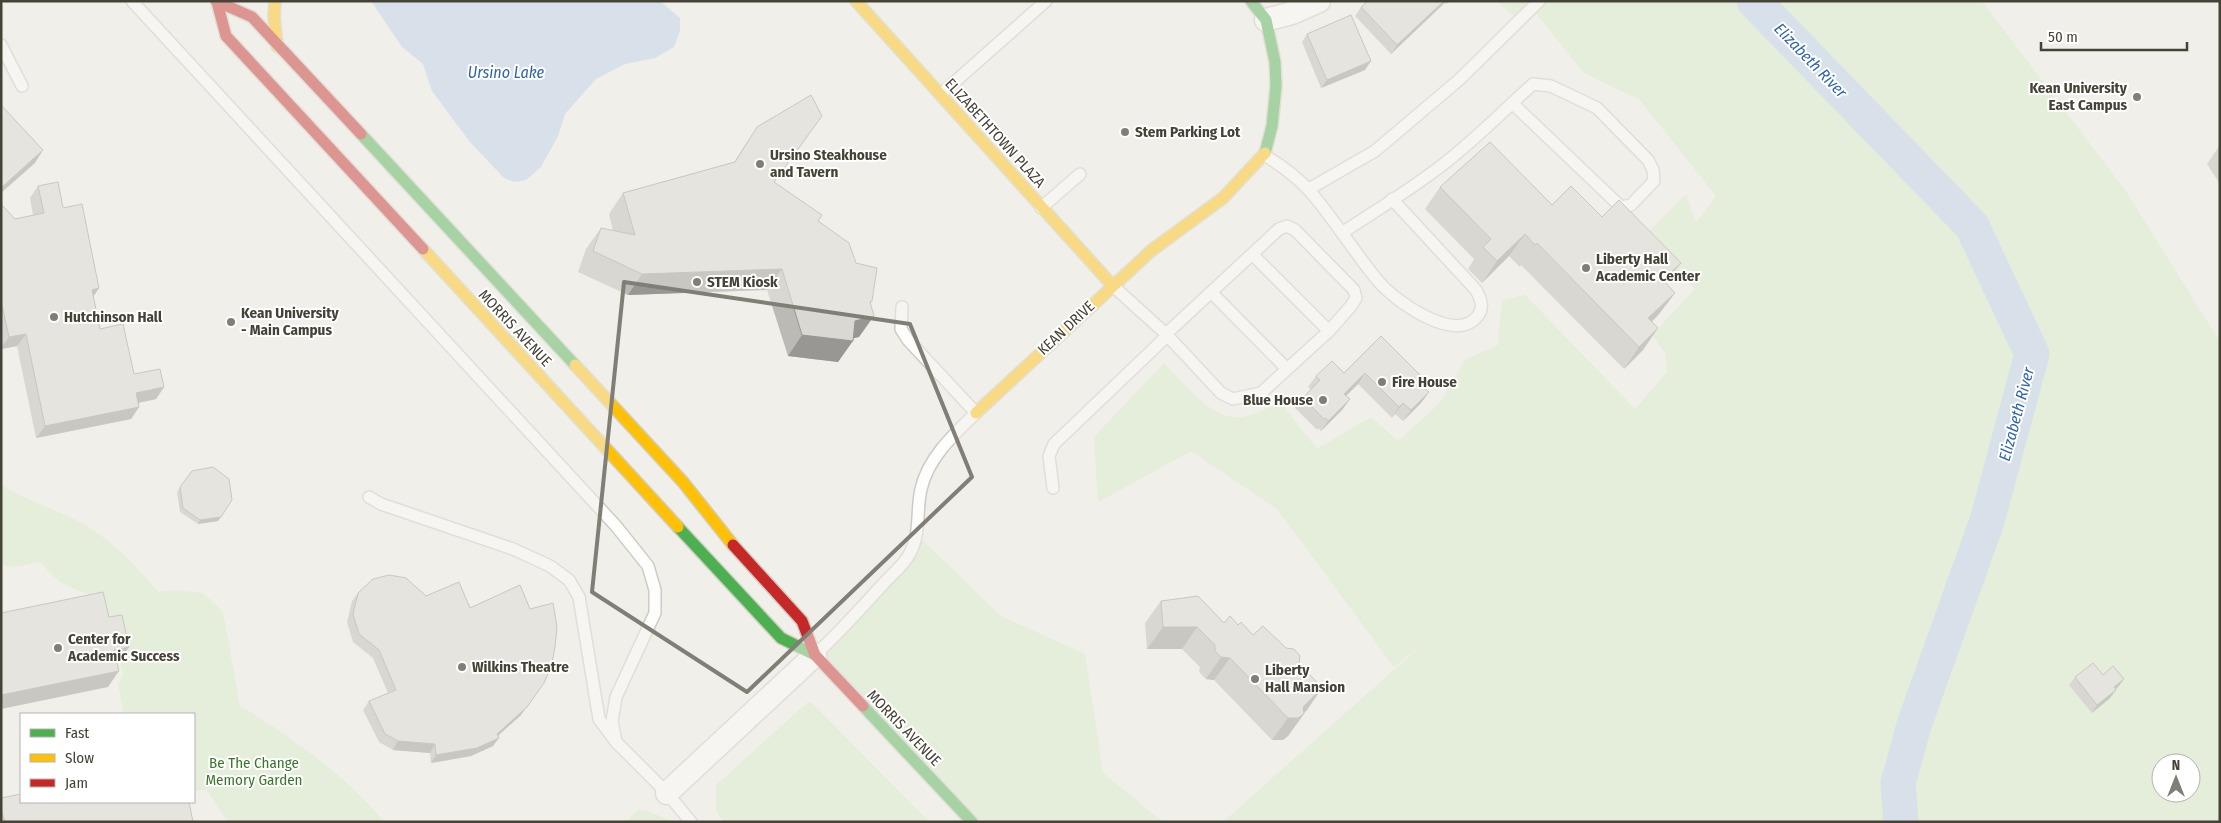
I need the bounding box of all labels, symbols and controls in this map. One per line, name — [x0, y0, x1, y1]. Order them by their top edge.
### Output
water label: Elizabeth River — [1770, 19, 1851, 102]
scale bar — [2041, 20, 2187, 52]
text: 50 m — [2048, 28, 2078, 46]
water label: Ursino Lake — [468, 63, 545, 82]
street label: ELIZABETHTOWN PLAZA — [941, 75, 1049, 191]
place label: Kean University East Campus — [2029, 79, 2128, 114]
marker: Kean University East Campus — [2131, 91, 2143, 103]
place label: Stem Parking Lot — [1135, 123, 1241, 141]
marker: Stem Parking Lot — [1119, 126, 1131, 138]
place label: Ursino Steakhouse and Tavern — [770, 146, 887, 181]
marker: Ursino Steakhouse and Tavern — [754, 158, 766, 170]
place label: Liberty Hall Academic Center — [1595, 250, 1700, 285]
marker: Liberty Hall Academic Center — [1580, 262, 1592, 274]
place label: STEM Kiosk — [707, 273, 778, 291]
marker: STEM Kiosk — [691, 276, 703, 288]
street label: MORRIS AVENUE — [475, 286, 555, 370]
street label: KEAN DRIVE — [1034, 297, 1098, 359]
place label: Kean University - Main Campus — [241, 304, 339, 339]
place label: Hutchinson Hall — [64, 308, 163, 326]
marker: Hutchinson Hall — [48, 311, 60, 323]
marker: Kean University - Main Campus — [225, 316, 237, 328]
water label: Elizabeth River — [1995, 365, 2038, 463]
place label: Fire House — [1392, 373, 1457, 391]
marker: Fire House — [1376, 376, 1388, 388]
place label: Blue House — [1243, 391, 1313, 409]
marker: Blue House — [1317, 394, 1329, 406]
place label: Center for Academic Success — [67, 630, 180, 665]
marker: Center for Academic Success — [52, 642, 64, 654]
place label: Wilkins Theatre — [472, 658, 569, 676]
marker: Wilkins Theatre — [456, 661, 468, 673]
place label: Liberty Hall Mansion — [1265, 661, 1345, 696]
marker: Liberty Hall Mansion — [1249, 673, 1261, 685]
street label: MORRIS AVENUE — [863, 686, 945, 770]
legend — [20, 713, 195, 803]
text: Fast — [65, 724, 89, 742]
text: Slow — [65, 749, 94, 767]
north arrow — [2151, 753, 2201, 803]
park label: Be The Change Memory Garden — [205, 754, 303, 789]
text: N — [2172, 757, 2180, 774]
text: Jam — [65, 774, 88, 792]

